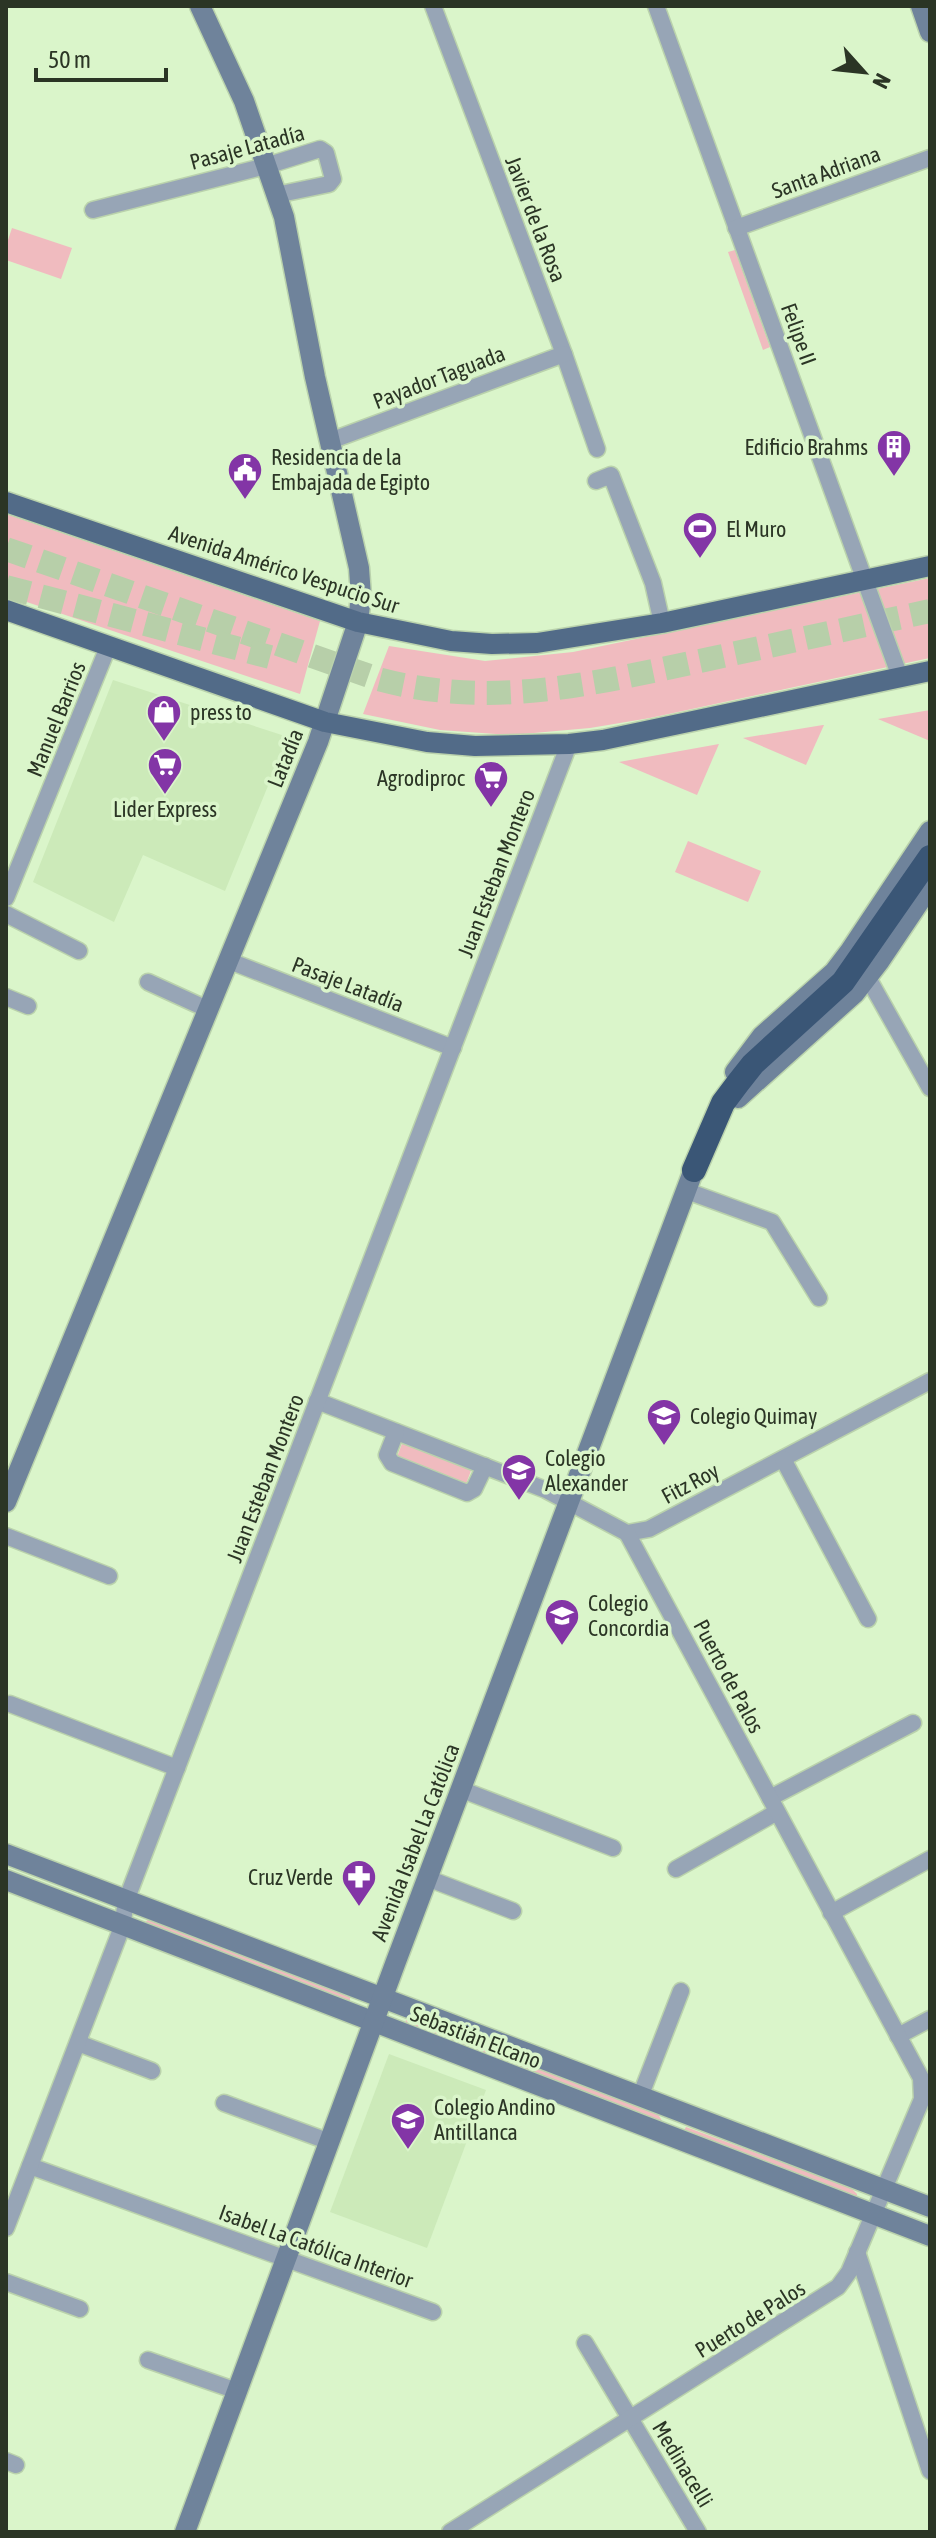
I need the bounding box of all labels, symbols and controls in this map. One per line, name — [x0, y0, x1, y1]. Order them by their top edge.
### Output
scale bar — [36, 32, 166, 82]
north arrow — [824, 32, 904, 112]
text: 50 m — [48, 46, 91, 73]
text: N — [867, 69, 896, 93]
street label: Pasaje Latadía — [187, 119, 307, 175]
street label: Santa Adriana — [768, 140, 884, 204]
street label: Javier de la Rosa — [500, 152, 572, 286]
street label: Felipe II — [776, 299, 822, 369]
street label: Payador Taguada — [369, 340, 509, 414]
building icon: Edificio Brahms — [875, 428, 913, 478]
place label: Edificio Brahms — [744, 434, 868, 460]
place label: Residencia de la Embajada de Egipto — [271, 444, 430, 495]
public building icon: Residencia de la Embajada de Egipto — [226, 451, 264, 501]
sports icon: El Muro — [681, 510, 719, 560]
place label: El Muro — [726, 516, 786, 542]
street label: Avenida Américo Vespucio Sur — [166, 519, 403, 619]
street label: Manuel Barrios — [21, 657, 91, 780]
shop icon: press to — [145, 693, 183, 743]
place label: press to — [190, 699, 252, 725]
street label: Latadía — [262, 725, 308, 791]
supermarket icon: Lider Express — [146, 746, 184, 796]
supermarket icon: Agrodiproc — [472, 759, 510, 809]
place label: Agrodiproc — [377, 765, 466, 791]
street label: Juan Esteban Montero — [452, 785, 540, 961]
place label: Lider Express — [113, 796, 217, 822]
street label: Pasaje Latadía — [288, 951, 408, 1017]
street label: Juan Esteban Montero — [221, 1390, 309, 1566]
school or university icon: Colegio Quimay — [645, 1397, 683, 1447]
place label: Colegio Quimay — [690, 1403, 817, 1429]
place label: Colegio Alexander — [545, 1445, 628, 1496]
school or university icon: Colegio Alexander — [500, 1452, 538, 1502]
street label: Fitz Roy — [657, 1457, 723, 1509]
place label: Colegio Concordia — [588, 1590, 670, 1641]
school or university icon: Colegio Concordia — [543, 1597, 581, 1647]
street label: Puerto de Palos — [688, 1615, 770, 1737]
street label: Avenida Isabel La Católica — [365, 1740, 465, 1944]
pharmacy icon: Cruz Verde — [340, 1858, 378, 1908]
place label: Cruz Verde — [248, 1864, 333, 1890]
street label: Sebastián Elcano — [407, 2000, 545, 2074]
place label: Colegio Andino Antillanca — [434, 2094, 556, 2145]
school or university icon: Colegio Andino Antillanca — [389, 2101, 427, 2151]
street label: Isabel La Católica Interior — [216, 2199, 417, 2293]
street label: Puerto de Palos — [690, 2275, 810, 2363]
street label: Medinacelli — [647, 2416, 719, 2512]

